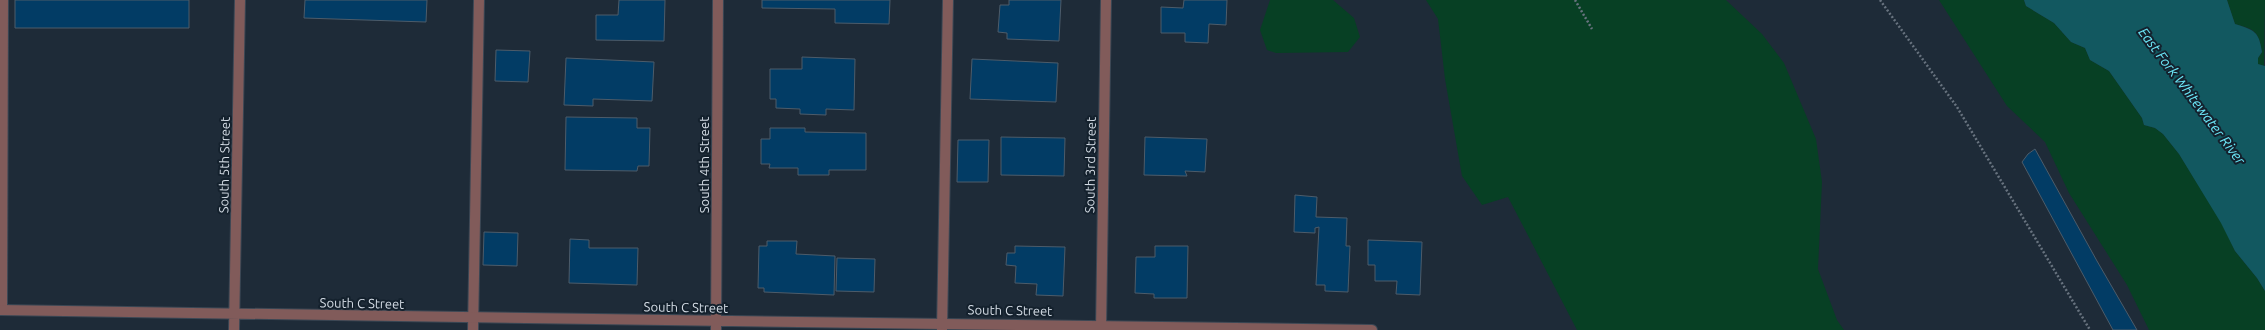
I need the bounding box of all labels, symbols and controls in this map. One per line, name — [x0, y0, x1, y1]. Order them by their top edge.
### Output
water label: East Fork Whitewater River — [2135, 25, 2249, 168]
street label: South 5th Street — [216, 117, 232, 213]
street label: South 4th Street — [697, 117, 711, 213]
street label: South 3rd Street — [1082, 117, 1098, 213]
street label: South C Street — [320, 295, 404, 311]
street label: South C Street — [644, 299, 728, 315]
street label: South C Street — [968, 302, 1052, 318]

